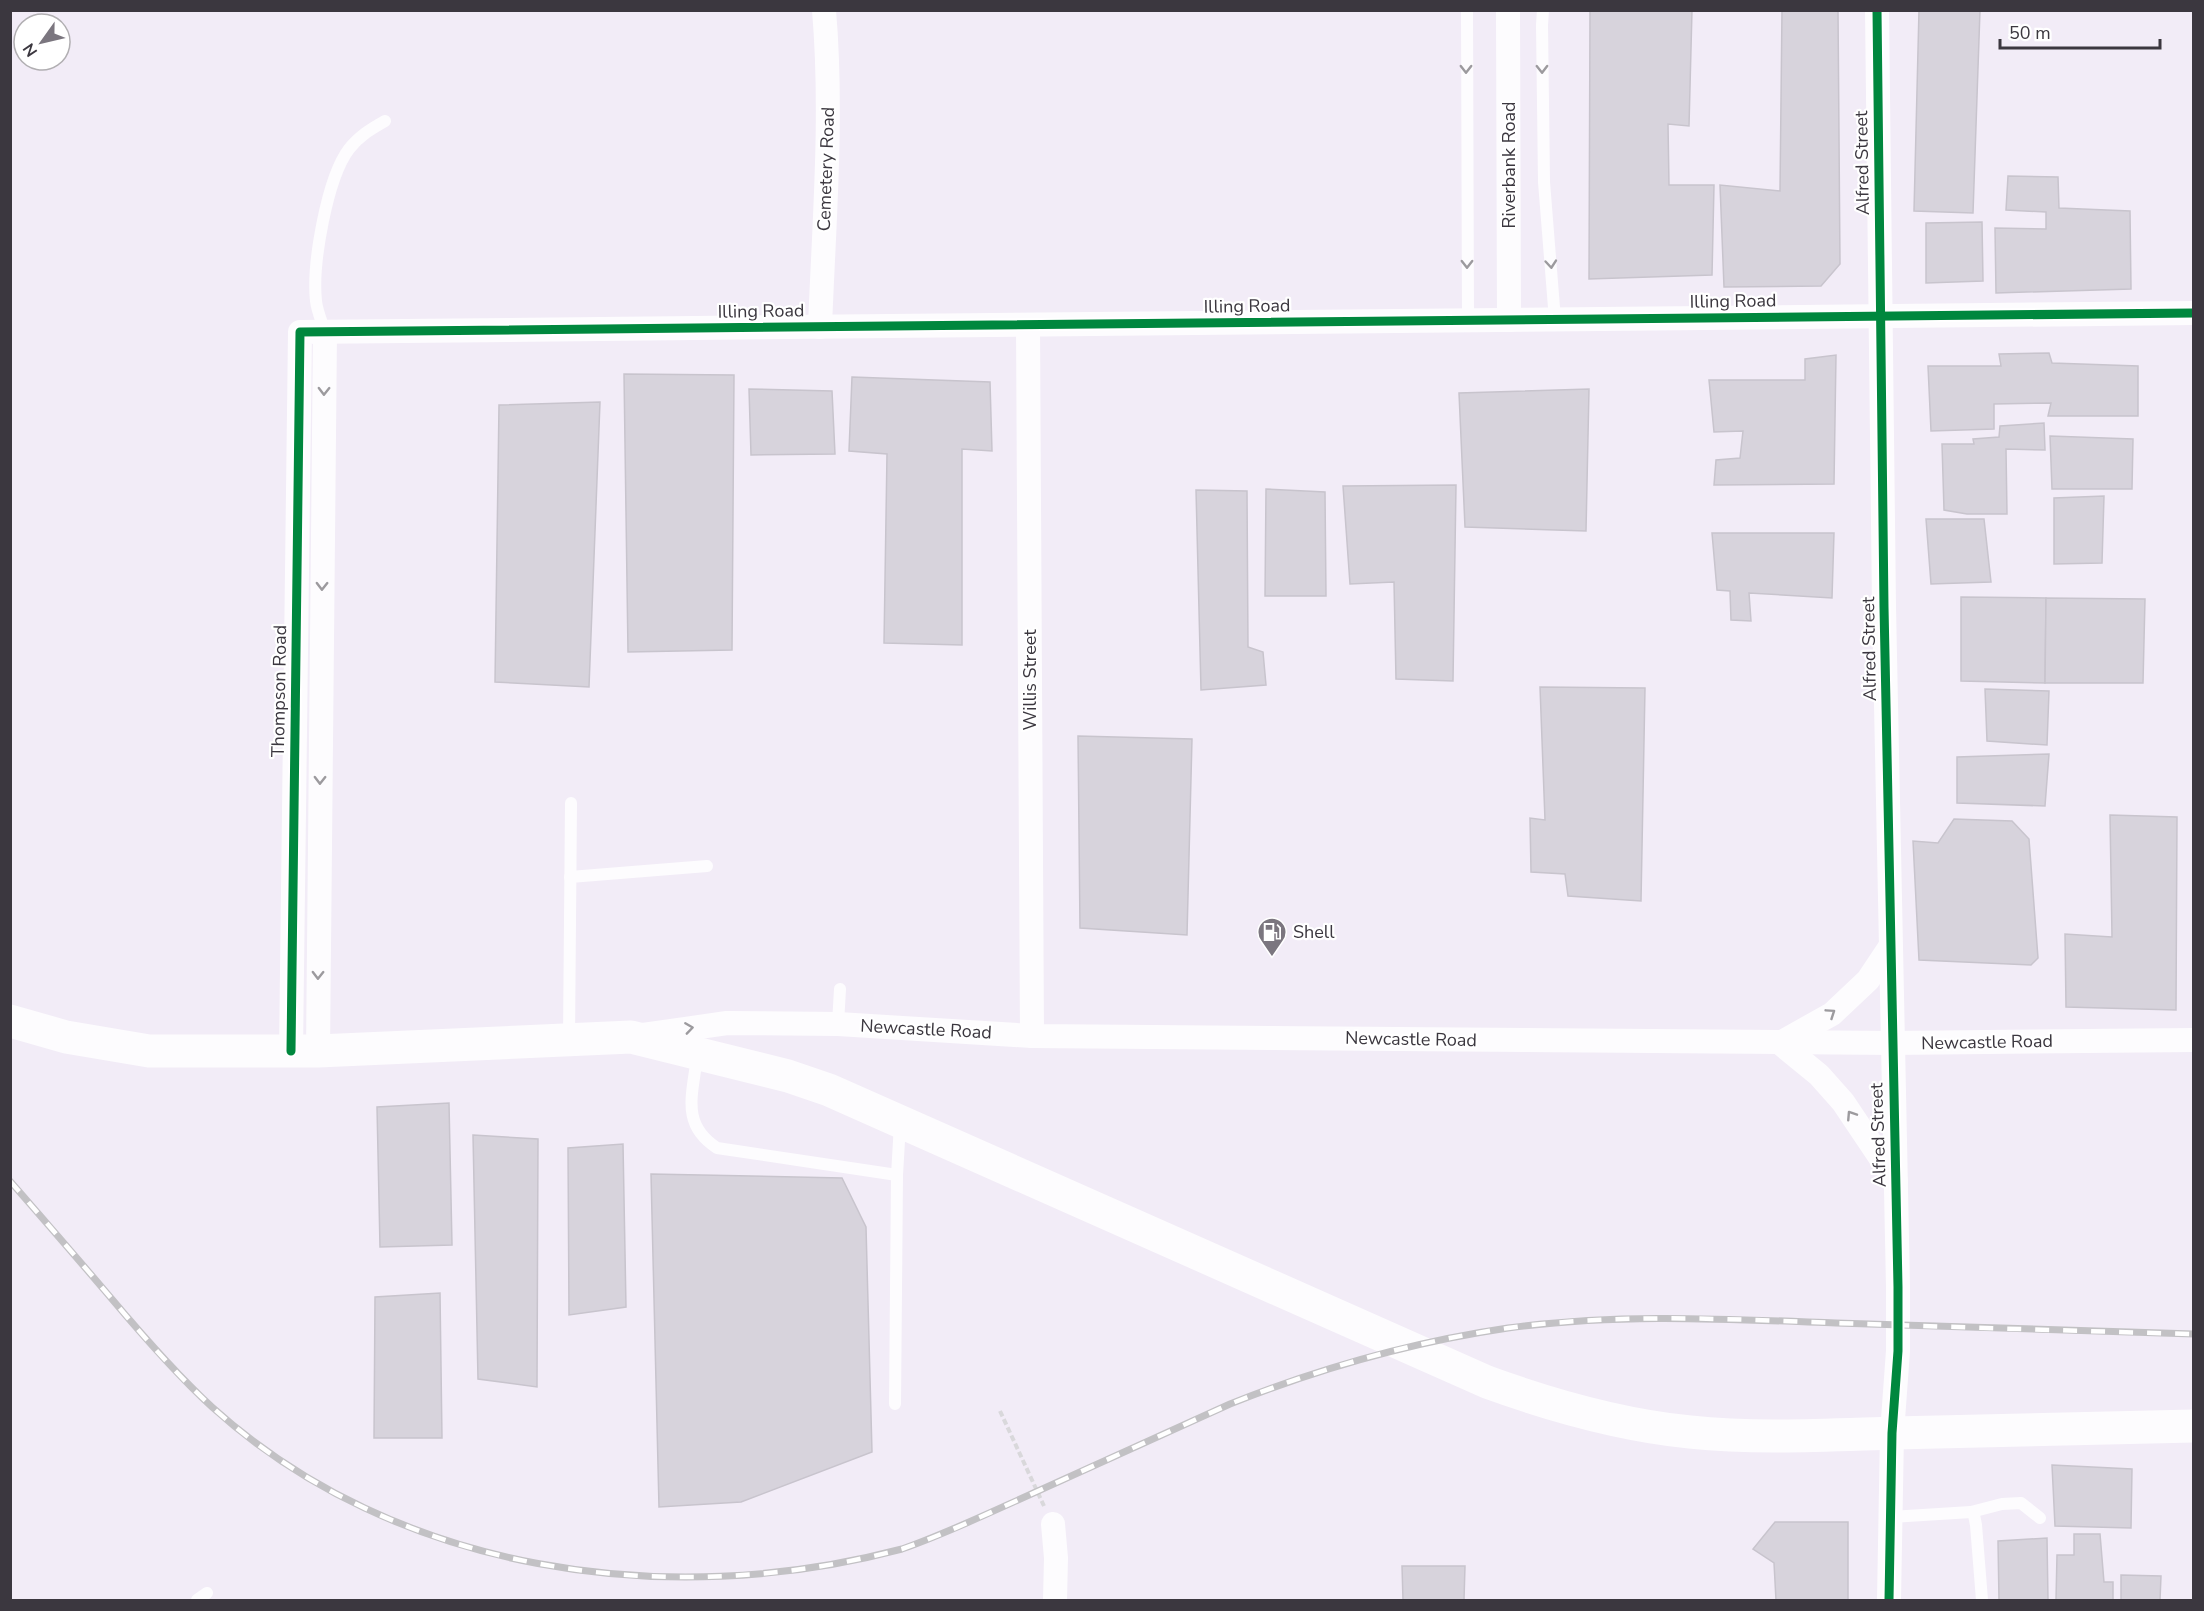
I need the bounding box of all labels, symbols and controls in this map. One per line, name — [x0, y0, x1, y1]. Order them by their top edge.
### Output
north arrow — [12, 12, 72, 72]
scale bar — [2000, 12, 2160, 50]
text: 50 m — [2009, 21, 2051, 45]
text: N — [18, 39, 43, 61]
one-way arrow — [1460, 64, 1472, 73]
one-way arrow — [1536, 64, 1548, 73]
street label: Riverbank Road — [1497, 101, 1521, 229]
street label: Cemetery Road — [812, 106, 840, 232]
street label: Alfred Street — [1849, 110, 1875, 215]
one-way arrow — [1461, 259, 1473, 268]
one-way arrow — [1544, 259, 1557, 268]
street label: Illing Road — [1689, 288, 1777, 314]
street label: Illing Road — [1203, 293, 1291, 319]
street label: Illing Road — [717, 298, 805, 324]
one-way arrow — [318, 386, 330, 395]
one-way arrow — [316, 581, 328, 590]
street label: Alfred Street — [1856, 596, 1882, 701]
street label: Thompson Road — [266, 625, 292, 757]
street label: Willis Street — [1018, 629, 1042, 731]
one-way arrow — [314, 776, 326, 785]
fuel station icon: Shell — [1256, 916, 1288, 958]
place label: Shell — [1293, 920, 1335, 944]
one-way arrow — [312, 971, 324, 980]
one-way arrow — [1824, 1010, 1835, 1021]
street label: Newcastle Road — [860, 1014, 992, 1044]
one-way arrow — [684, 1023, 693, 1035]
street label: Newcastle Road — [1345, 1026, 1477, 1052]
street label: Newcastle Road — [1921, 1029, 2053, 1055]
street label: Alfred Street — [1864, 1082, 1892, 1188]
one-way arrow — [1847, 1111, 1858, 1122]

